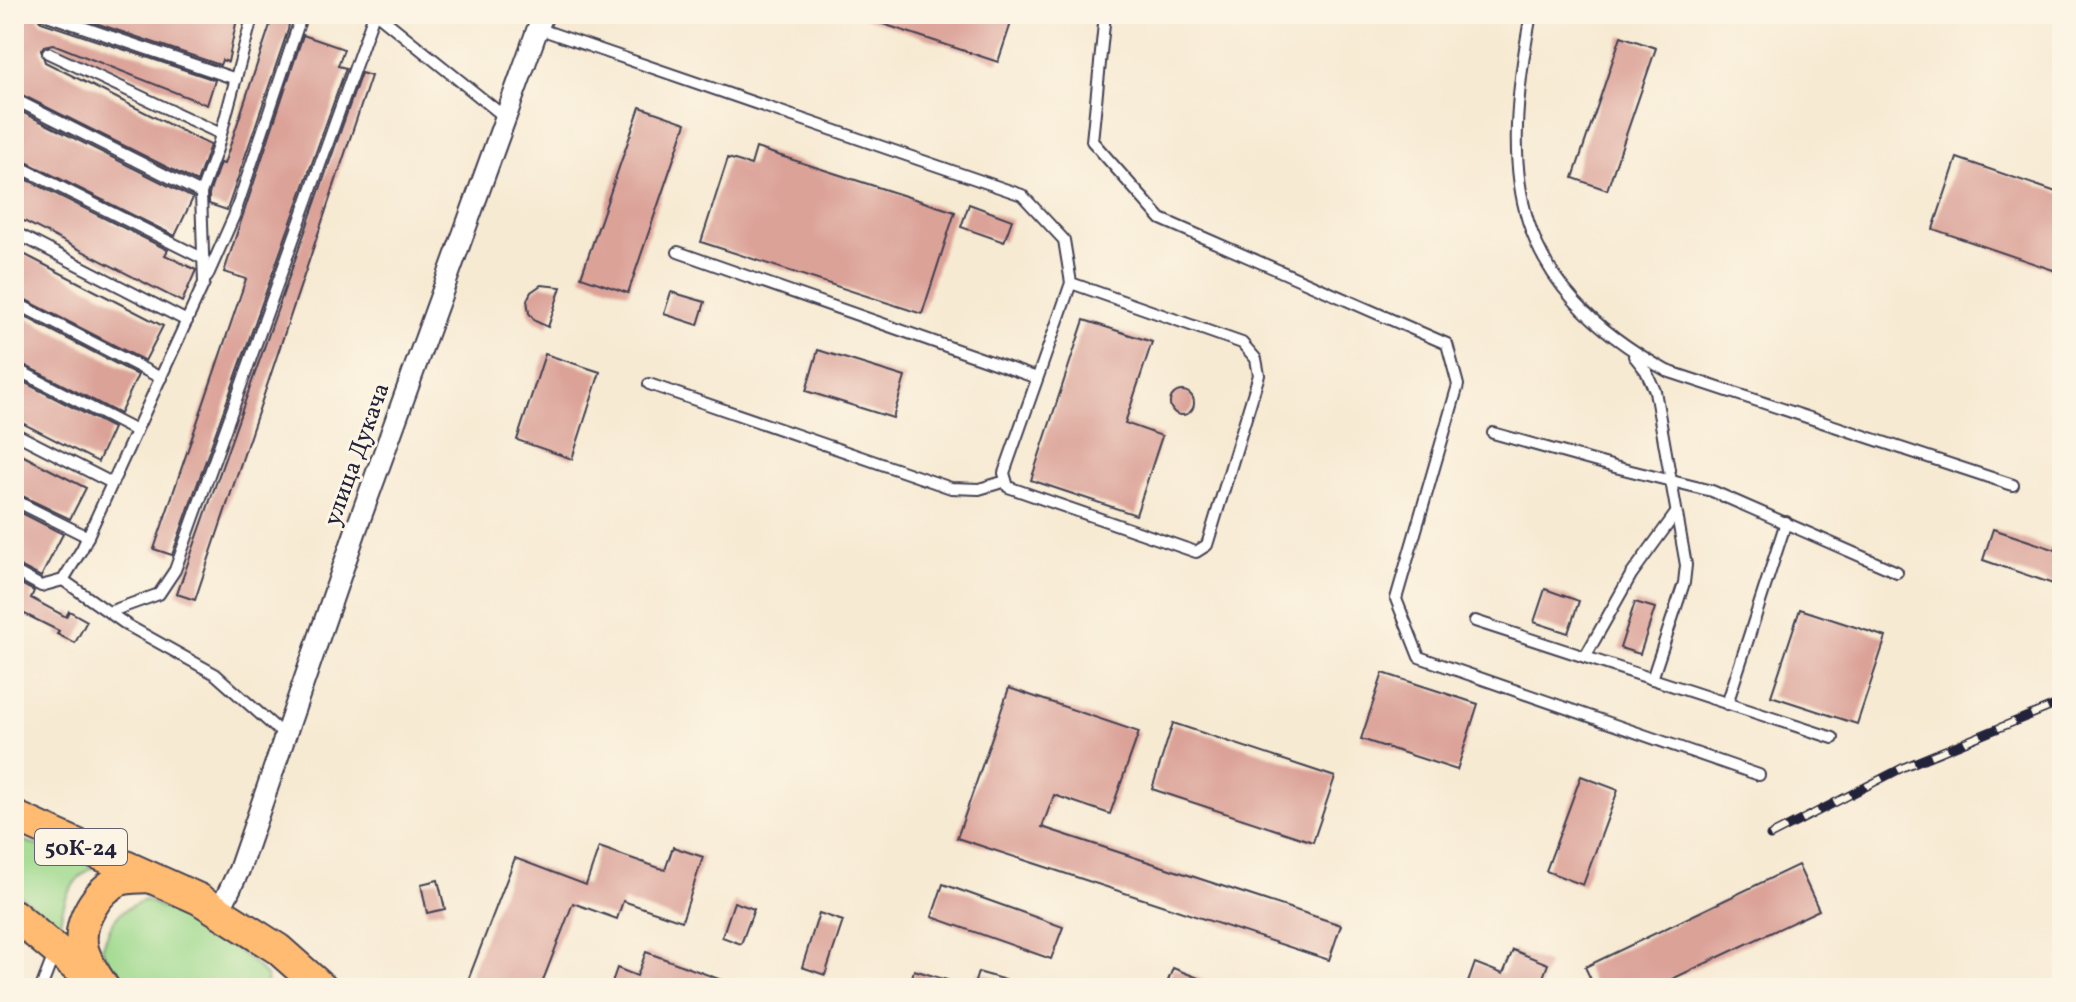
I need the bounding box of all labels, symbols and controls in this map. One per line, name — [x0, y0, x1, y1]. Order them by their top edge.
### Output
street label: улица Дукача — [316, 378, 399, 531]
road number: 50К-24 — [35, 829, 127, 865]

